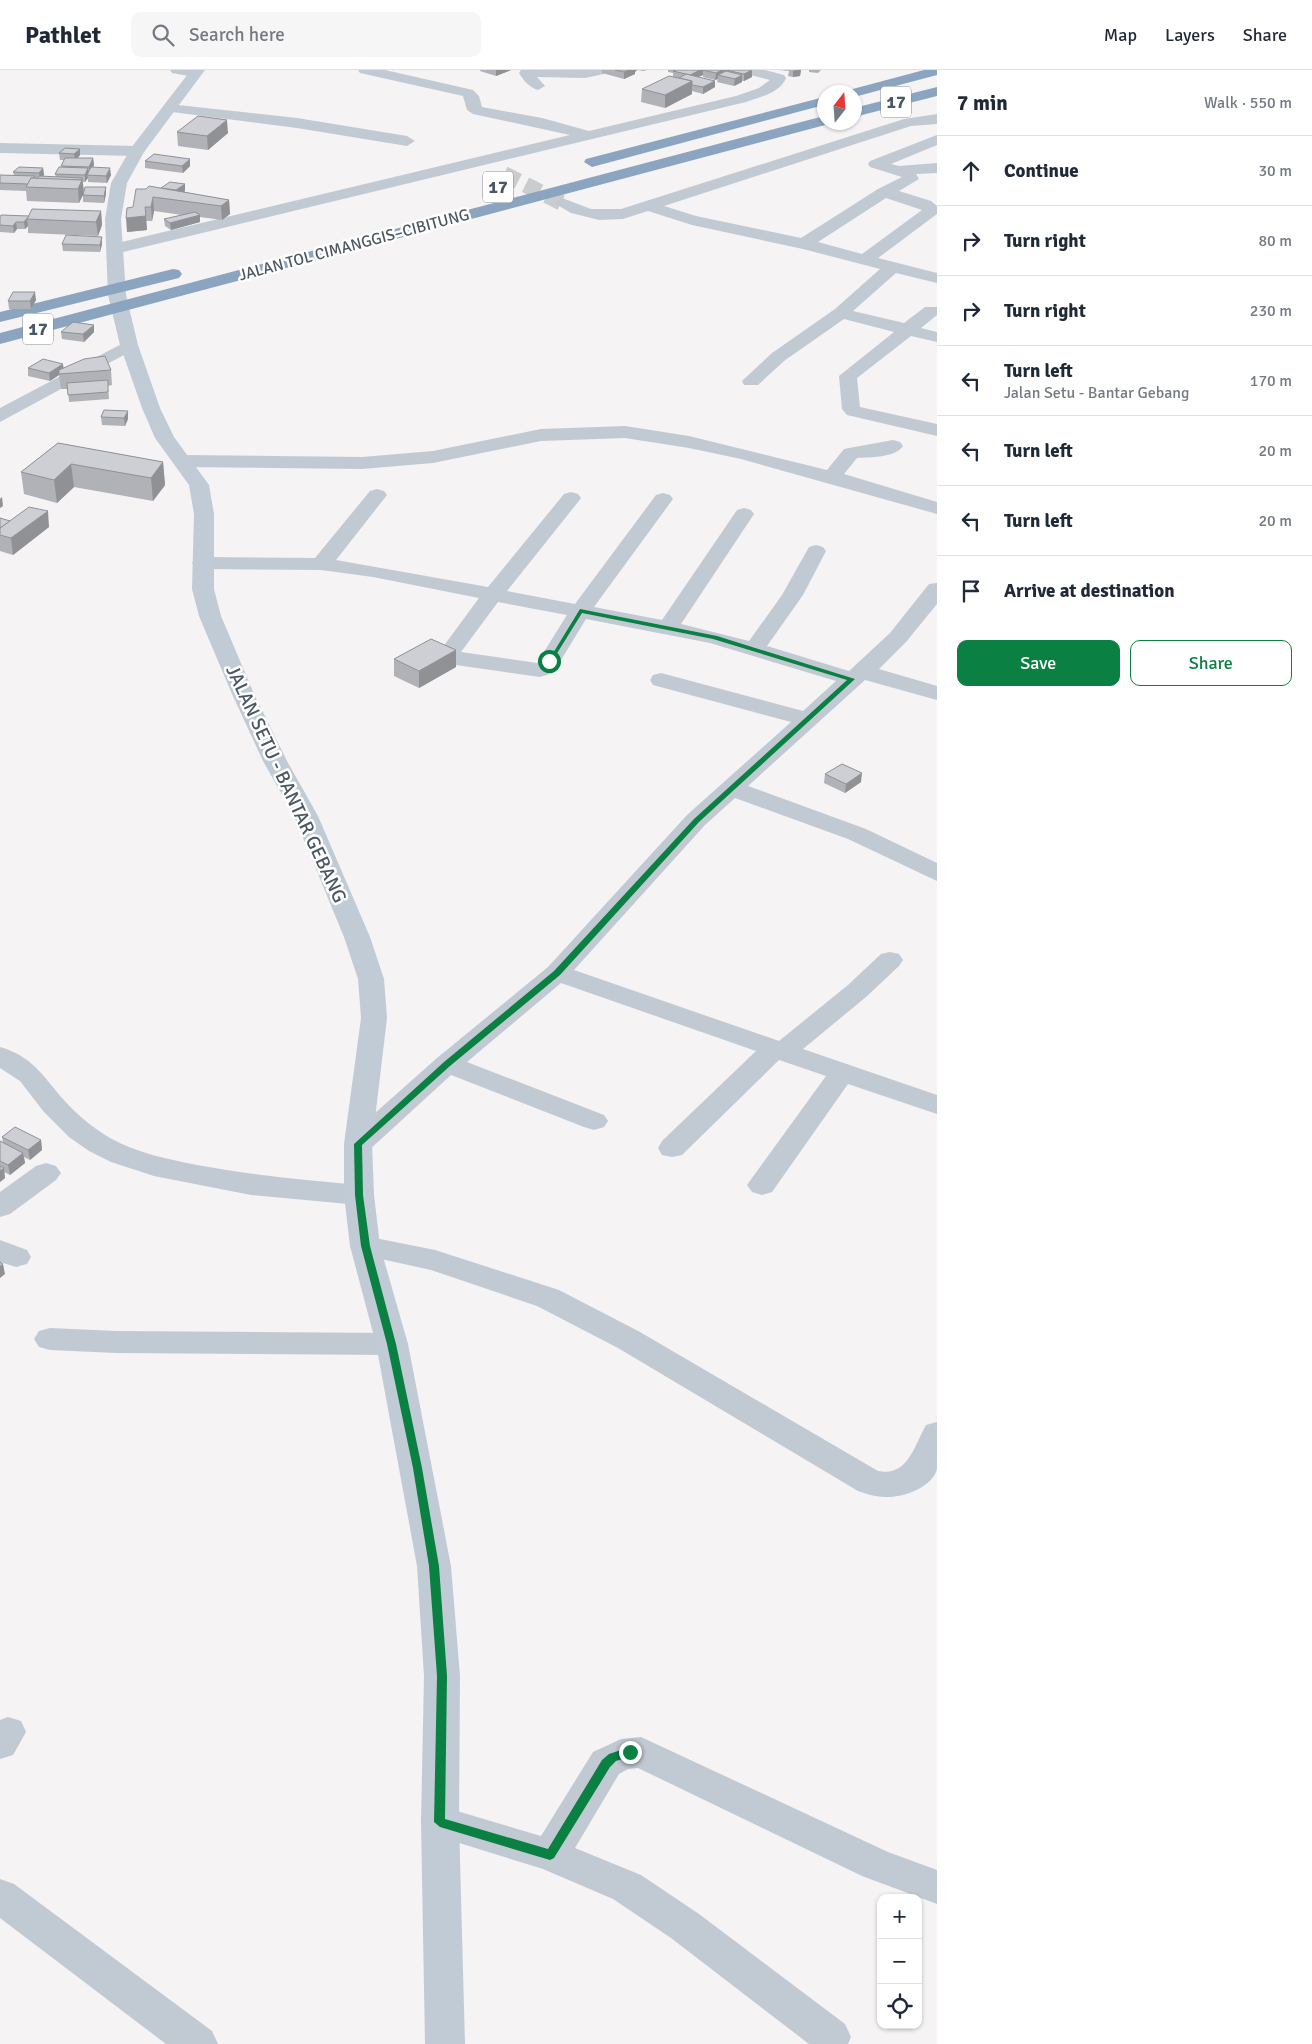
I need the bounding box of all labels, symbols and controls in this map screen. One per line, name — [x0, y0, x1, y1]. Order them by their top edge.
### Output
search box — [131, 12, 481, 57]
text: Pathlet — [25, 20, 101, 50]
icon: search — [149, 21, 177, 49]
text: Search here — [189, 23, 285, 47]
text: Map — [1104, 24, 1137, 46]
text: Layers — [1165, 24, 1215, 46]
text: Share — [1243, 24, 1287, 46]
north arrow — [817, 85, 862, 130]
road number: 17 — [881, 86, 911, 118]
text: 7 min — [957, 90, 1008, 116]
text: Walk · 550 m — [1204, 93, 1292, 113]
icon: ahead — [957, 157, 985, 185]
text: Continue — [1004, 159, 1079, 183]
text: 30 m — [1258, 161, 1292, 181]
road number: 17 — [483, 171, 513, 202]
street label: JALAN TOL CIMANGGIS–CIBITUNG — [237, 205, 471, 285]
icon: right — [957, 227, 985, 255]
text: Turn right — [1004, 229, 1086, 253]
text: 80 m — [1258, 231, 1292, 251]
icon: right — [957, 297, 985, 325]
text: Turn right — [1004, 299, 1086, 323]
text: 230 m — [1250, 301, 1292, 321]
road number: 17 — [23, 313, 53, 344]
text: Turn left — [1004, 359, 1073, 383]
icon: left — [957, 367, 985, 395]
text: 170 m — [1250, 371, 1292, 391]
text: Jalan Setu - Bantar Gebang — [1004, 383, 1190, 403]
icon: left — [957, 437, 985, 465]
text: Turn left — [1004, 439, 1073, 463]
text: 20 m — [1258, 441, 1292, 461]
icon: left — [957, 507, 985, 535]
text: Turn left — [1004, 509, 1073, 533]
text: 20 m — [1258, 511, 1292, 531]
icon: arrive — [957, 577, 985, 605]
text: Arrive at destination — [1004, 579, 1175, 603]
button: Save — [957, 640, 1120, 686]
button: Share — [1130, 640, 1292, 686]
route start — [538, 650, 561, 673]
street label: JALAN SETU - BANTAR GEBANG — [220, 661, 352, 907]
route end — [619, 1741, 642, 1764]
map controls — [877, 1894, 922, 2029]
button: + — [877, 1894, 922, 1939]
button: − — [877, 1939, 922, 1984]
button: locate — [877, 1984, 922, 2029]

